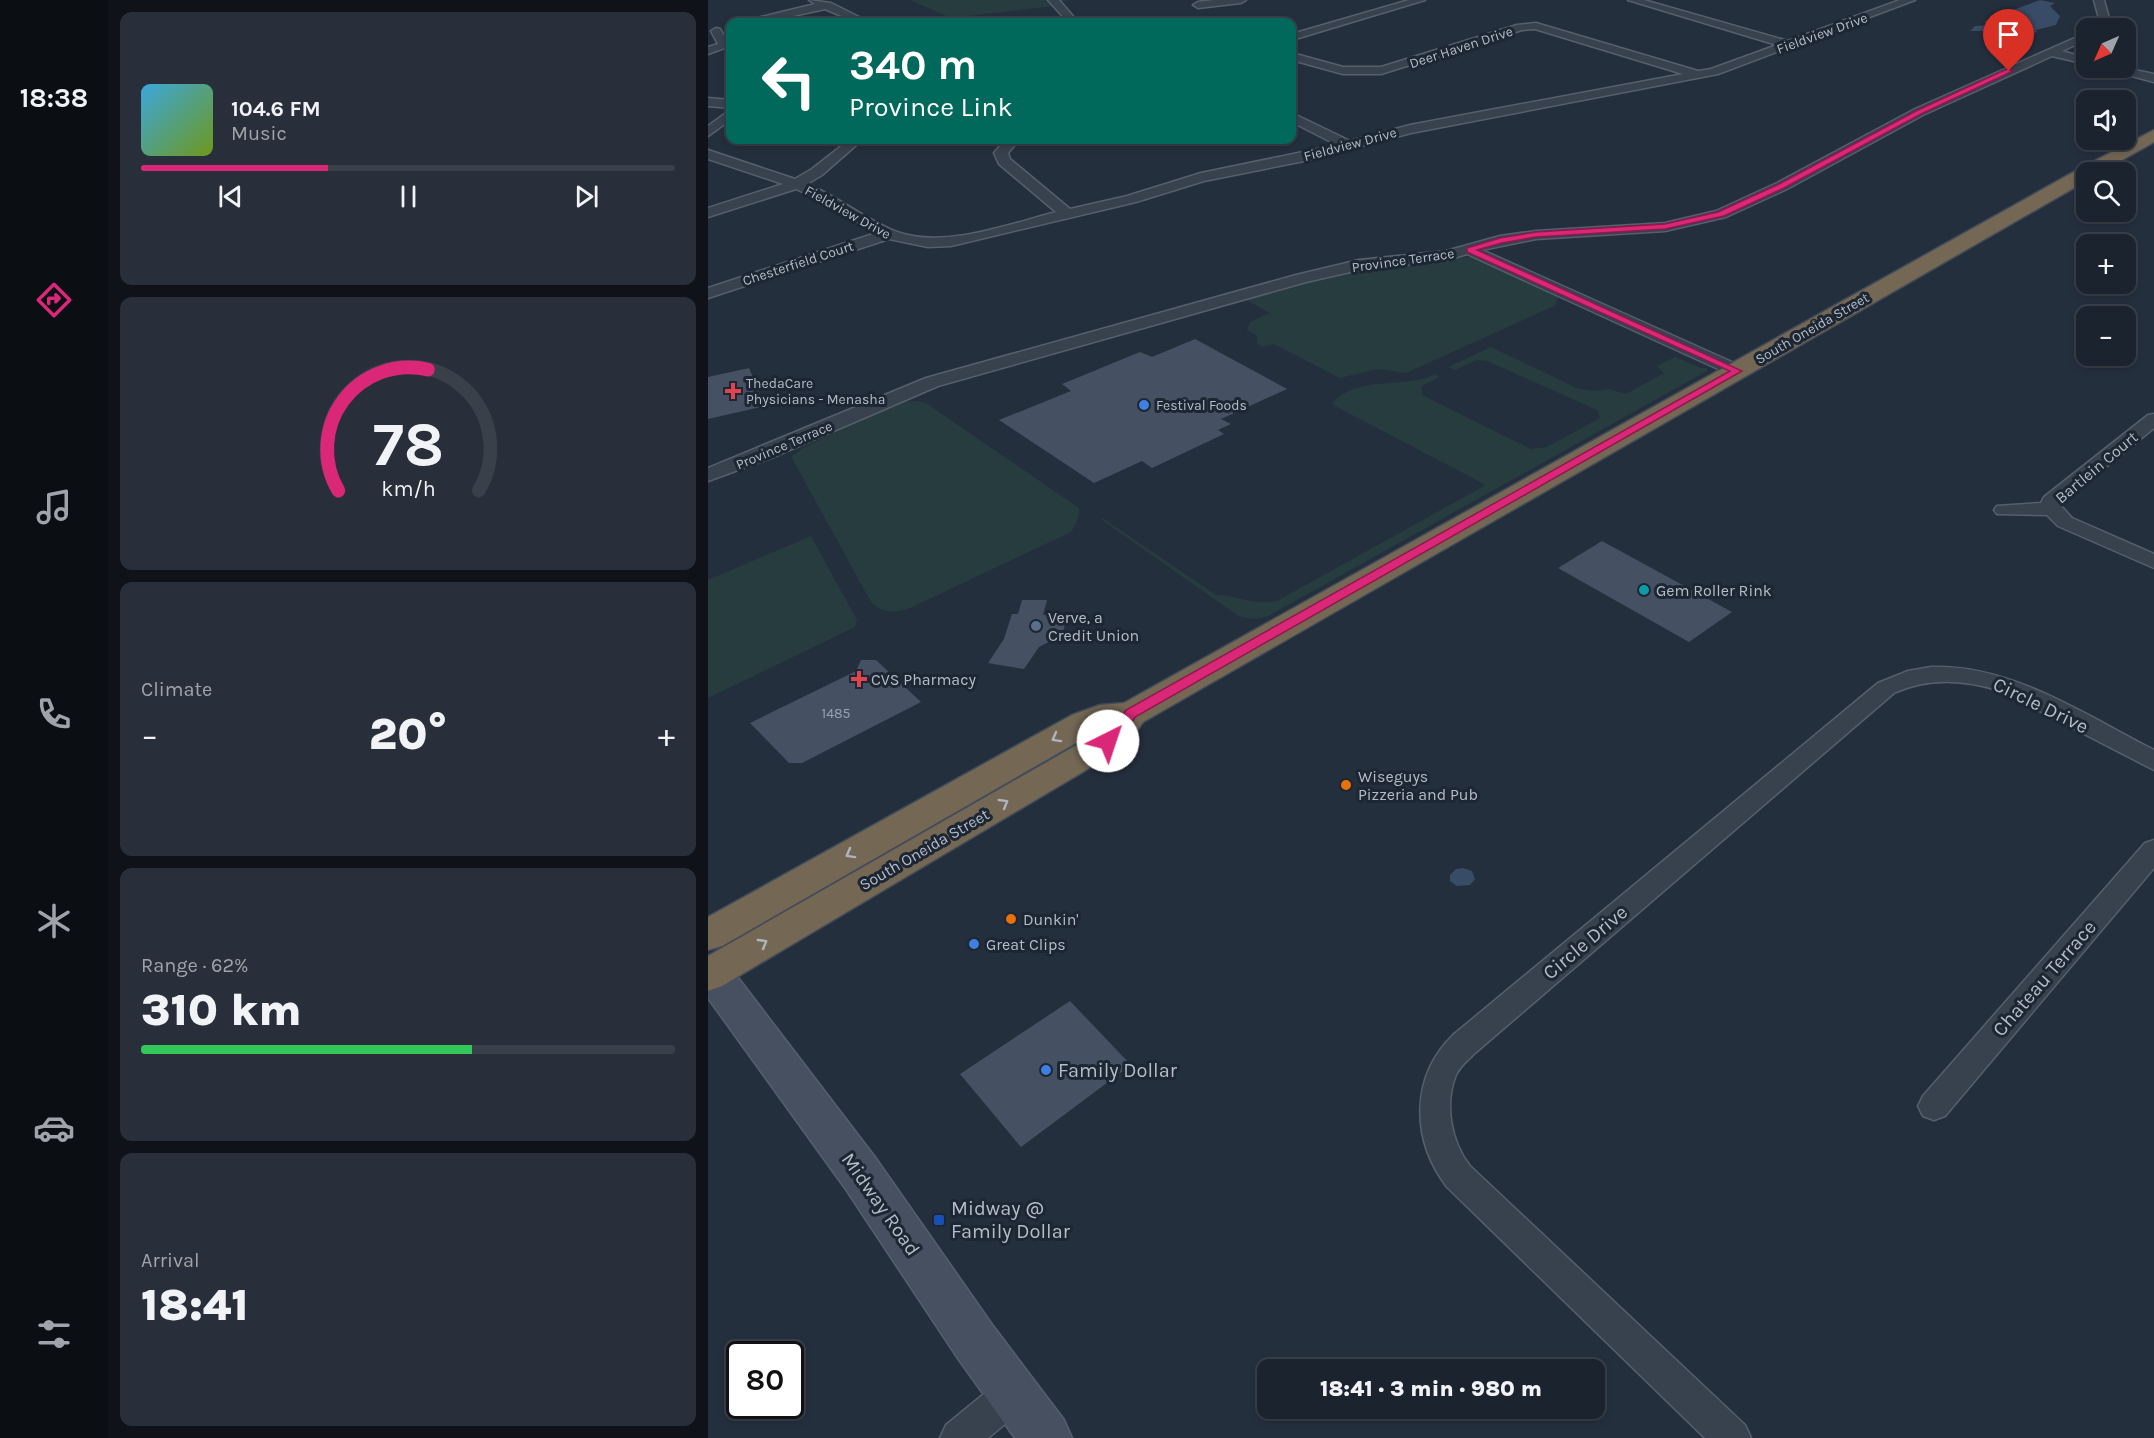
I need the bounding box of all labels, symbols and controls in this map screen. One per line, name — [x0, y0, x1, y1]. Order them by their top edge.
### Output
street label: Fieldview Drive — [1774, 9, 1870, 58]
pin — [1983, 9, 2034, 71]
icon: arrive — [1992, 18, 2025, 51]
north arrow — [2076, 18, 2136, 78]
map controls — [2076, 18, 2136, 366]
street label: Deer Haven Drive — [1407, 23, 1515, 72]
text: 340 m — [849, 40, 977, 90]
icon: left — [750, 42, 828, 120]
text: 18:38 — [20, 82, 88, 114]
button: sound — [2076, 90, 2136, 150]
text: Province Link — [849, 91, 1013, 123]
text: 104.6 FM — [231, 96, 321, 122]
text: Music — [231, 122, 287, 145]
street label: Fieldview Drive — [1302, 124, 1398, 165]
button: search — [2076, 162, 2136, 222]
icon: previous — [214, 180, 247, 213]
icon: pause — [392, 180, 425, 213]
icon: next — [570, 180, 603, 213]
street label: Fieldview Drive — [802, 182, 894, 243]
button: + — [2076, 234, 2136, 294]
street label: Chesterfield Court — [740, 237, 856, 289]
street label: Province Terrace — [1351, 245, 1455, 276]
icon: directions — [33, 279, 75, 321]
street label: South Oneida Street — [1752, 289, 1872, 368]
button: − — [2076, 306, 2136, 366]
place label: ThedaCare Physicians - Menasha — [746, 375, 885, 408]
marker: ThedaCare Physicians - Menasha — [724, 382, 742, 400]
place label: Festival Foods — [1156, 397, 1247, 414]
marker: Festival Foods — [1137, 398, 1151, 412]
text: 78 — [372, 408, 444, 481]
street label: Province Terrace — [733, 417, 835, 473]
street label: Bartlein Court — [2051, 427, 2141, 507]
text: km/h — [381, 476, 435, 501]
icon: music — [33, 486, 75, 528]
place label: Gem Roller Rink — [1656, 581, 1772, 600]
marker: Gem Roller Rink — [1637, 583, 1651, 597]
place label: Verve, a Credit Union — [1048, 608, 1139, 645]
marker: Verve, a Credit Union — [1029, 619, 1043, 633]
place label: CVS Pharmacy — [871, 670, 976, 689]
marker: CVS Pharmacy — [852, 672, 866, 686]
street label: Circle Drive — [1989, 673, 2092, 738]
text: Climate — [141, 678, 212, 701]
icon: phone — [33, 693, 75, 735]
house number: 1485 — [822, 705, 851, 722]
text: 20° — [369, 708, 447, 760]
position arrow — [1076, 709, 1140, 773]
text: − — [141, 716, 158, 754]
text: + — [658, 716, 675, 754]
one-way arrow — [1052, 731, 1063, 742]
place label: Wiseguys Pizzeria and Pub — [1358, 767, 1478, 804]
marker: Wiseguys Pizzeria and Pub — [1339, 778, 1353, 792]
one-way arrow — [998, 799, 1008, 810]
street label: South Oneida Street — [856, 805, 992, 894]
one-way arrow — [846, 847, 856, 858]
icon: climate — [33, 900, 75, 942]
street label: Circle Drive — [1538, 900, 1632, 984]
place label: Dunkin' — [1023, 910, 1079, 929]
marker: Dunkin' — [1004, 912, 1018, 926]
street label: Chateau Terrace — [1988, 916, 2101, 1041]
place label: Great Clips — [986, 935, 1066, 954]
marker: Great Clips — [967, 937, 981, 951]
one-way arrow — [757, 939, 767, 951]
text: Range · 62% — [141, 954, 249, 977]
text: 310 km — [141, 984, 301, 1036]
place label: Family Dollar — [1058, 1059, 1178, 1082]
marker: Family Dollar — [1039, 1063, 1053, 1077]
icon: car — [33, 1107, 75, 1149]
street label: Midway Road — [837, 1148, 925, 1260]
place label: Midway @ Family Dollar — [951, 1197, 1071, 1243]
marker: Midway @ Family Dollar — [932, 1213, 946, 1227]
text: Arrival — [141, 1249, 200, 1272]
text: 18:41 — [141, 1279, 249, 1331]
icon: filters — [33, 1313, 75, 1355]
speed limit sign: 80 — [726, 1341, 804, 1419]
text: 18:41 · 3 min · 980 m — [1320, 1376, 1542, 1402]

